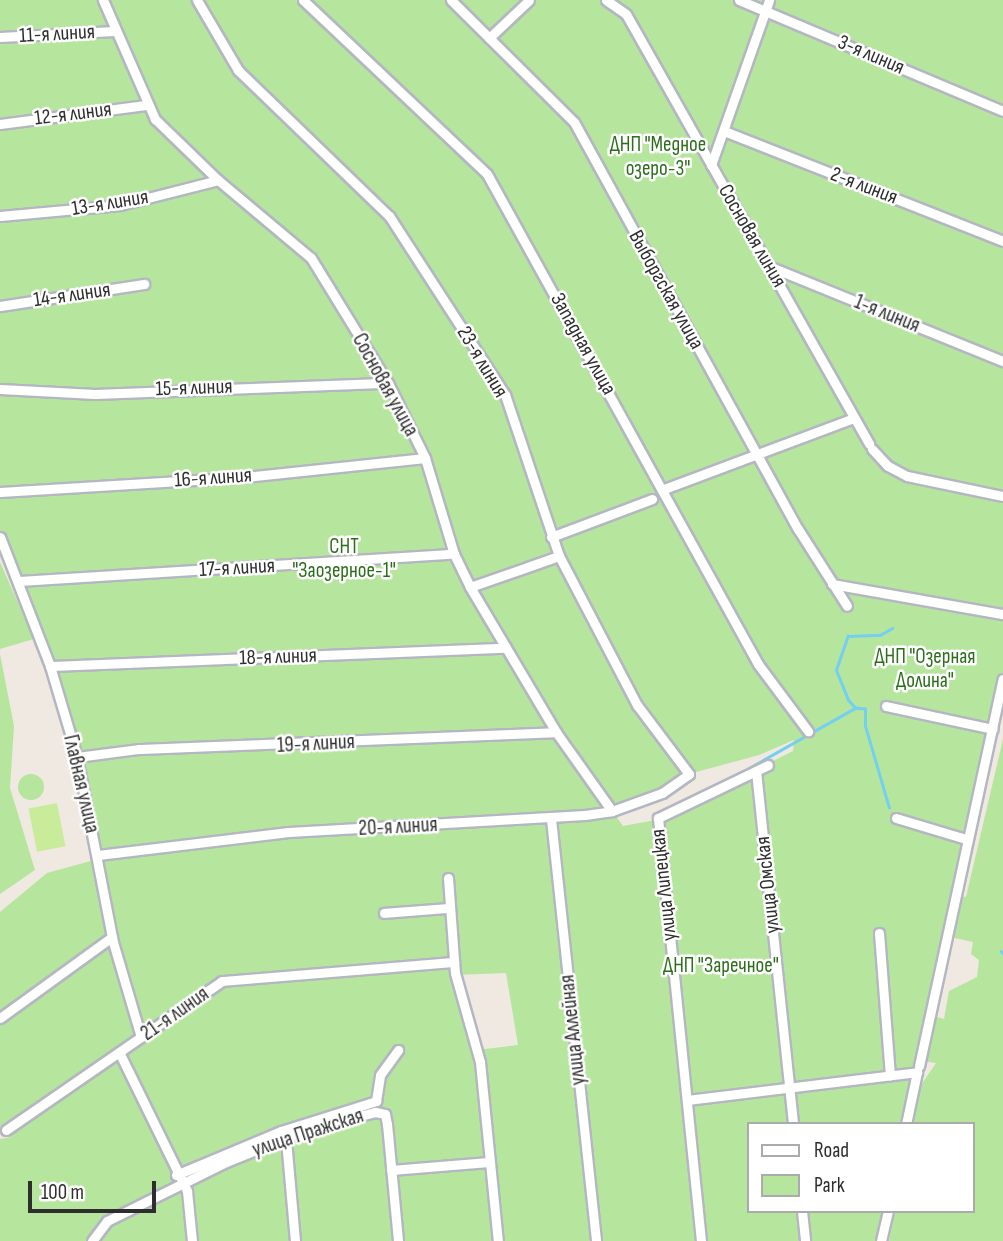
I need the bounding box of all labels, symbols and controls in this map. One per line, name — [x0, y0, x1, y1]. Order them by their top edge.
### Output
street label: 11-я линия — [18, 19, 96, 49]
street label: 3-я линия — [834, 30, 908, 80]
street label: 12-я линия — [33, 97, 113, 131]
park label: ДНП "Медное озеро-3" — [610, 132, 706, 182]
street label: 2-я линия — [827, 162, 901, 210]
street label: Сосновая линия — [712, 180, 792, 292]
street label: 13-я линия — [70, 185, 150, 221]
street label: Выборгская улица — [623, 226, 709, 354]
street label: 14-я линия — [32, 277, 112, 313]
street label: Западная улица — [545, 289, 621, 399]
street label: 1-я линия — [851, 289, 923, 339]
street label: 23-я линия — [451, 322, 513, 402]
street label: Сосновая улица — [346, 329, 424, 441]
street label: 15-я линия — [155, 374, 233, 402]
street label: 16-я линия — [173, 463, 253, 493]
park label: СНТ "Заозерное-1" — [292, 534, 396, 584]
street label: 17-я линия — [198, 553, 276, 583]
street label: 18-я линия — [239, 643, 317, 671]
park label: ДНП "Озерная Долина" — [875, 644, 975, 694]
street label: 19-я линия — [277, 729, 355, 759]
street label: Главная улица — [57, 732, 105, 836]
street label: 20-я линия — [358, 812, 438, 842]
street label: улица Липецкая — [646, 828, 682, 942]
street label: улица Омская — [750, 835, 786, 935]
park label: ДНП "Заречное" — [663, 953, 779, 979]
street label: улица Аллейная — [555, 974, 591, 1086]
street label: 21-я линия — [136, 982, 214, 1046]
street label: улица Пражская — [249, 1103, 367, 1163]
legend — [748, 1122, 975, 1213]
text: Road — [814, 1138, 849, 1163]
scale bar — [32, 1168, 159, 1212]
text: Park — [814, 1173, 845, 1198]
text: 100 m — [41, 1180, 84, 1205]

